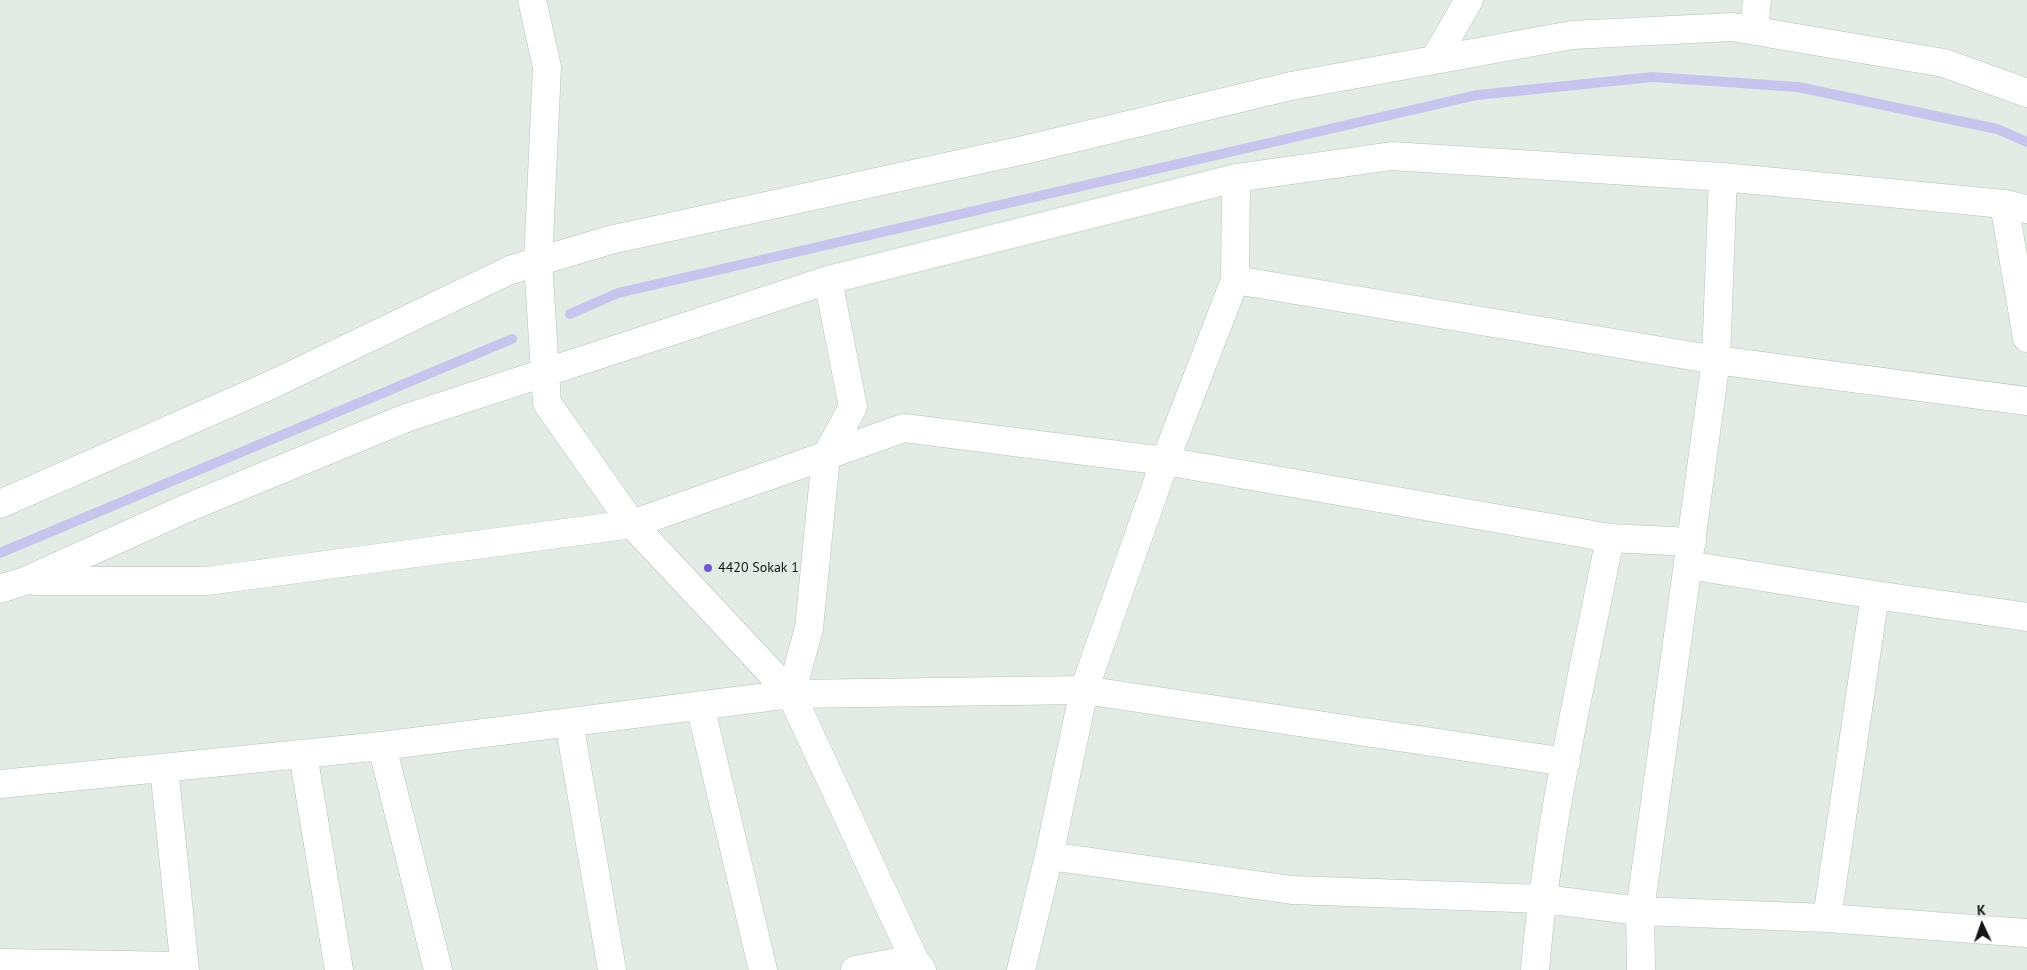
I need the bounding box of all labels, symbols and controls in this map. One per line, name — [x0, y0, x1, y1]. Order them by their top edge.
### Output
place label: 4420 Sokak 1 — [718, 560, 799, 576]
marker: 4420 Sokak 1 — [702, 562, 714, 574]
north arrow — [1957, 900, 2007, 950]
text: K — [1976, 901, 1986, 919]

